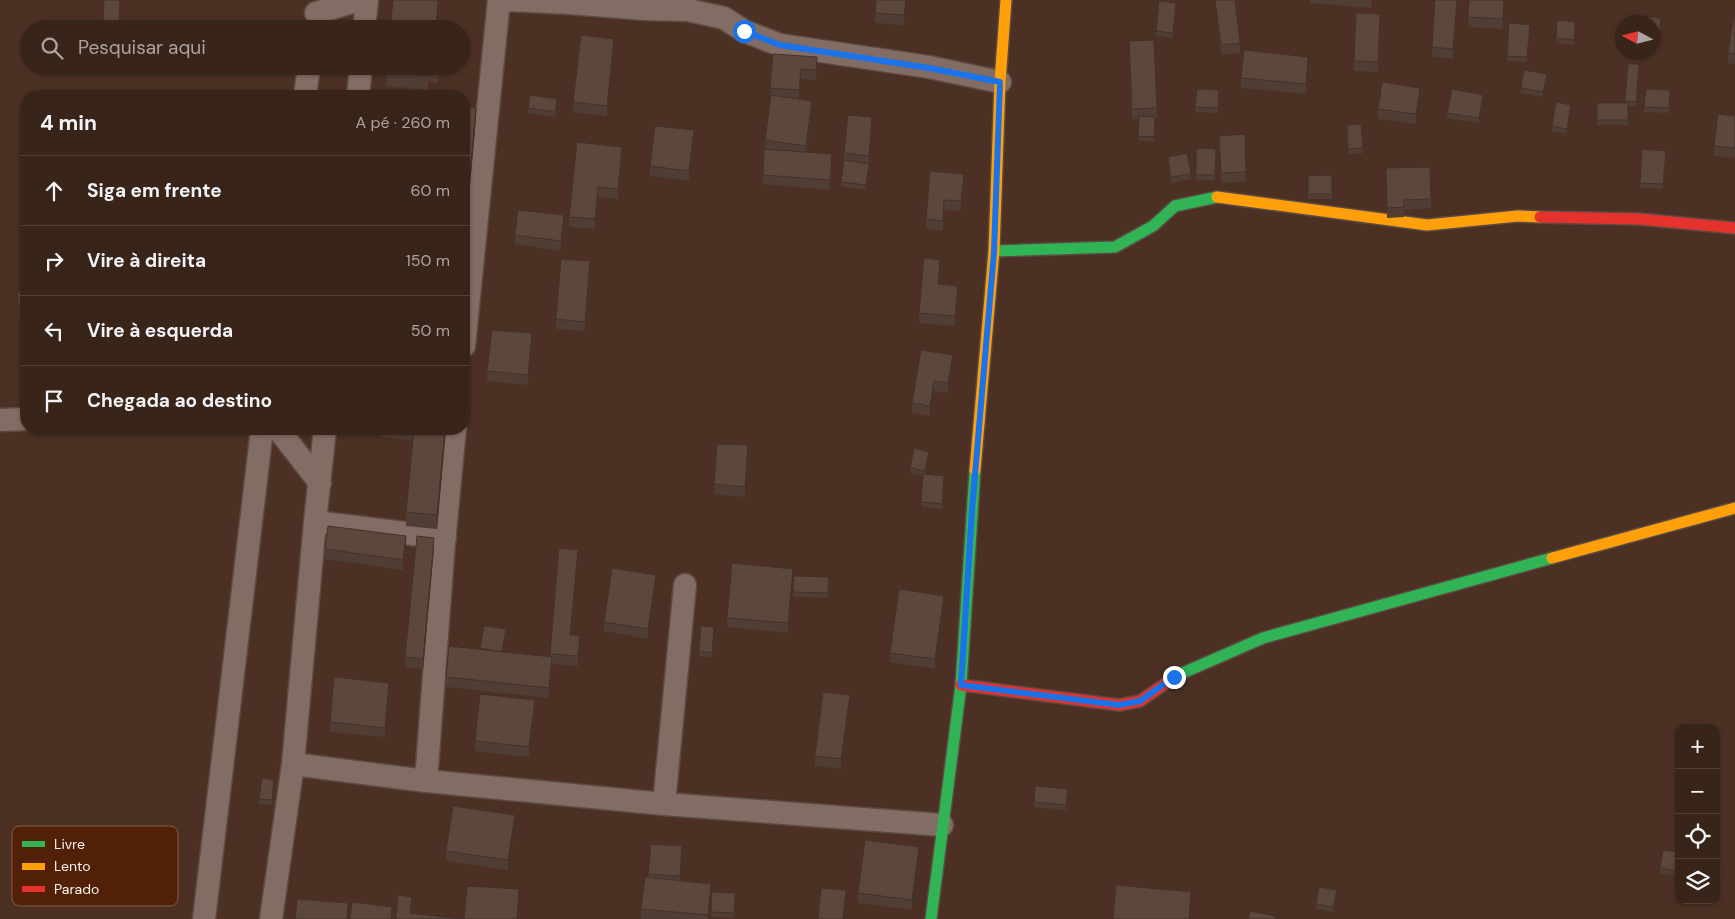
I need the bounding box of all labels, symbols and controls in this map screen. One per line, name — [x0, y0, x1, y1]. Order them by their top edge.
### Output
north arrow — [1615, 15, 1660, 60]
search box — [20, 20, 470, 75]
route start — [733, 20, 756, 43]
icon: search — [38, 34, 66, 62]
text: Pesquisar aqui — [78, 35, 206, 60]
text: 4 min — [40, 109, 97, 137]
text: A pé · 260 m — [356, 112, 450, 133]
icon: ahead — [40, 177, 68, 205]
text: Siga em frente — [87, 178, 222, 203]
text: 60 m — [410, 180, 450, 201]
icon: right — [40, 247, 68, 275]
text: Vire à direita — [87, 248, 206, 273]
text: 150 m — [406, 250, 450, 271]
icon: left — [40, 317, 68, 345]
text: Vire à esquerda — [87, 318, 233, 343]
text: 50 m — [411, 320, 450, 341]
icon: arrive — [40, 387, 68, 415]
text: Chegada ao destino — [87, 388, 272, 413]
route end — [1163, 666, 1186, 689]
map controls — [1675, 724, 1720, 904]
button: + — [1675, 724, 1720, 769]
button: − — [1675, 769, 1720, 814]
button: locate — [1675, 814, 1720, 859]
legend — [12, 826, 178, 906]
text: Livre — [54, 835, 85, 853]
text: Lento — [54, 857, 91, 875]
button: layers — [1675, 859, 1720, 904]
text: Parado — [54, 880, 99, 898]

